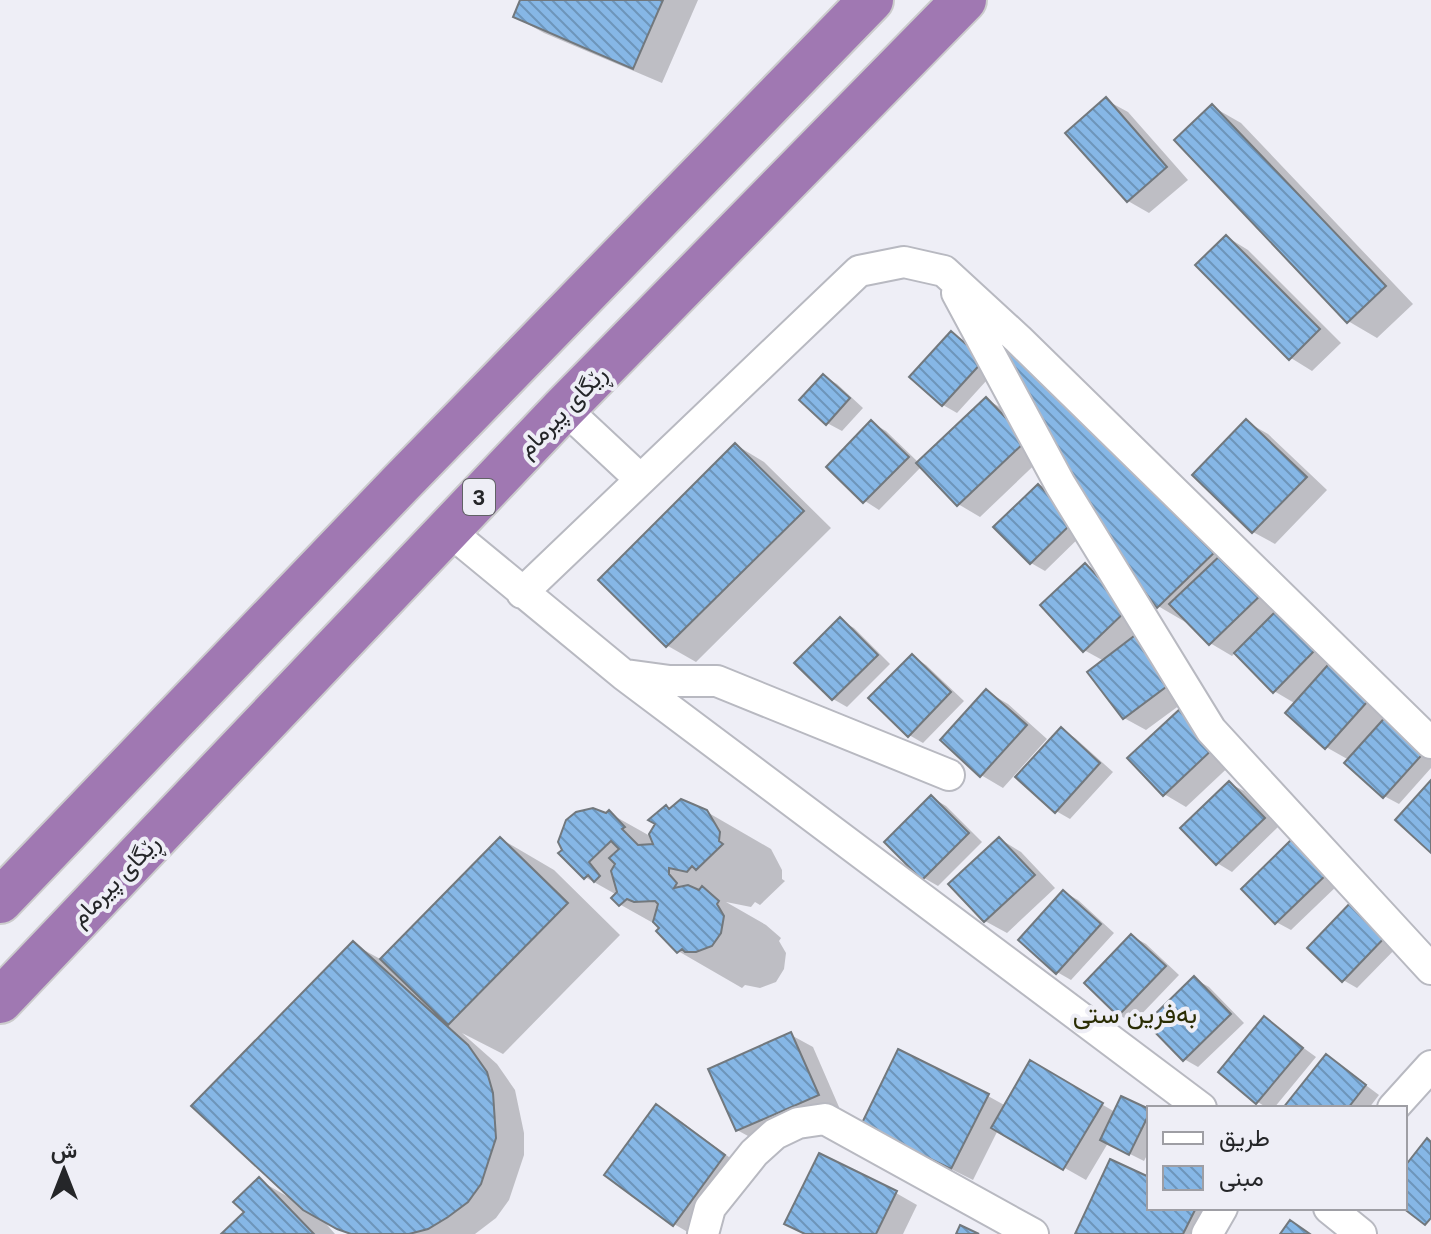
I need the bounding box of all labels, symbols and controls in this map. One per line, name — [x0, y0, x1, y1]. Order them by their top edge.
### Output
street label: ڕێگای پیرمام — [511, 358, 616, 466]
road number: 3 — [463, 479, 495, 515]
street label: ڕێگای پیرمام — [64, 827, 169, 935]
district label: به‌فرین ستی — [1073, 997, 1197, 1031]
legend — [1147, 1106, 1407, 1210]
text: طريق — [1219, 1122, 1270, 1153]
north arrow — [24, 1130, 104, 1210]
text: ش — [51, 1136, 77, 1165]
text: مبنى — [1219, 1162, 1264, 1193]

